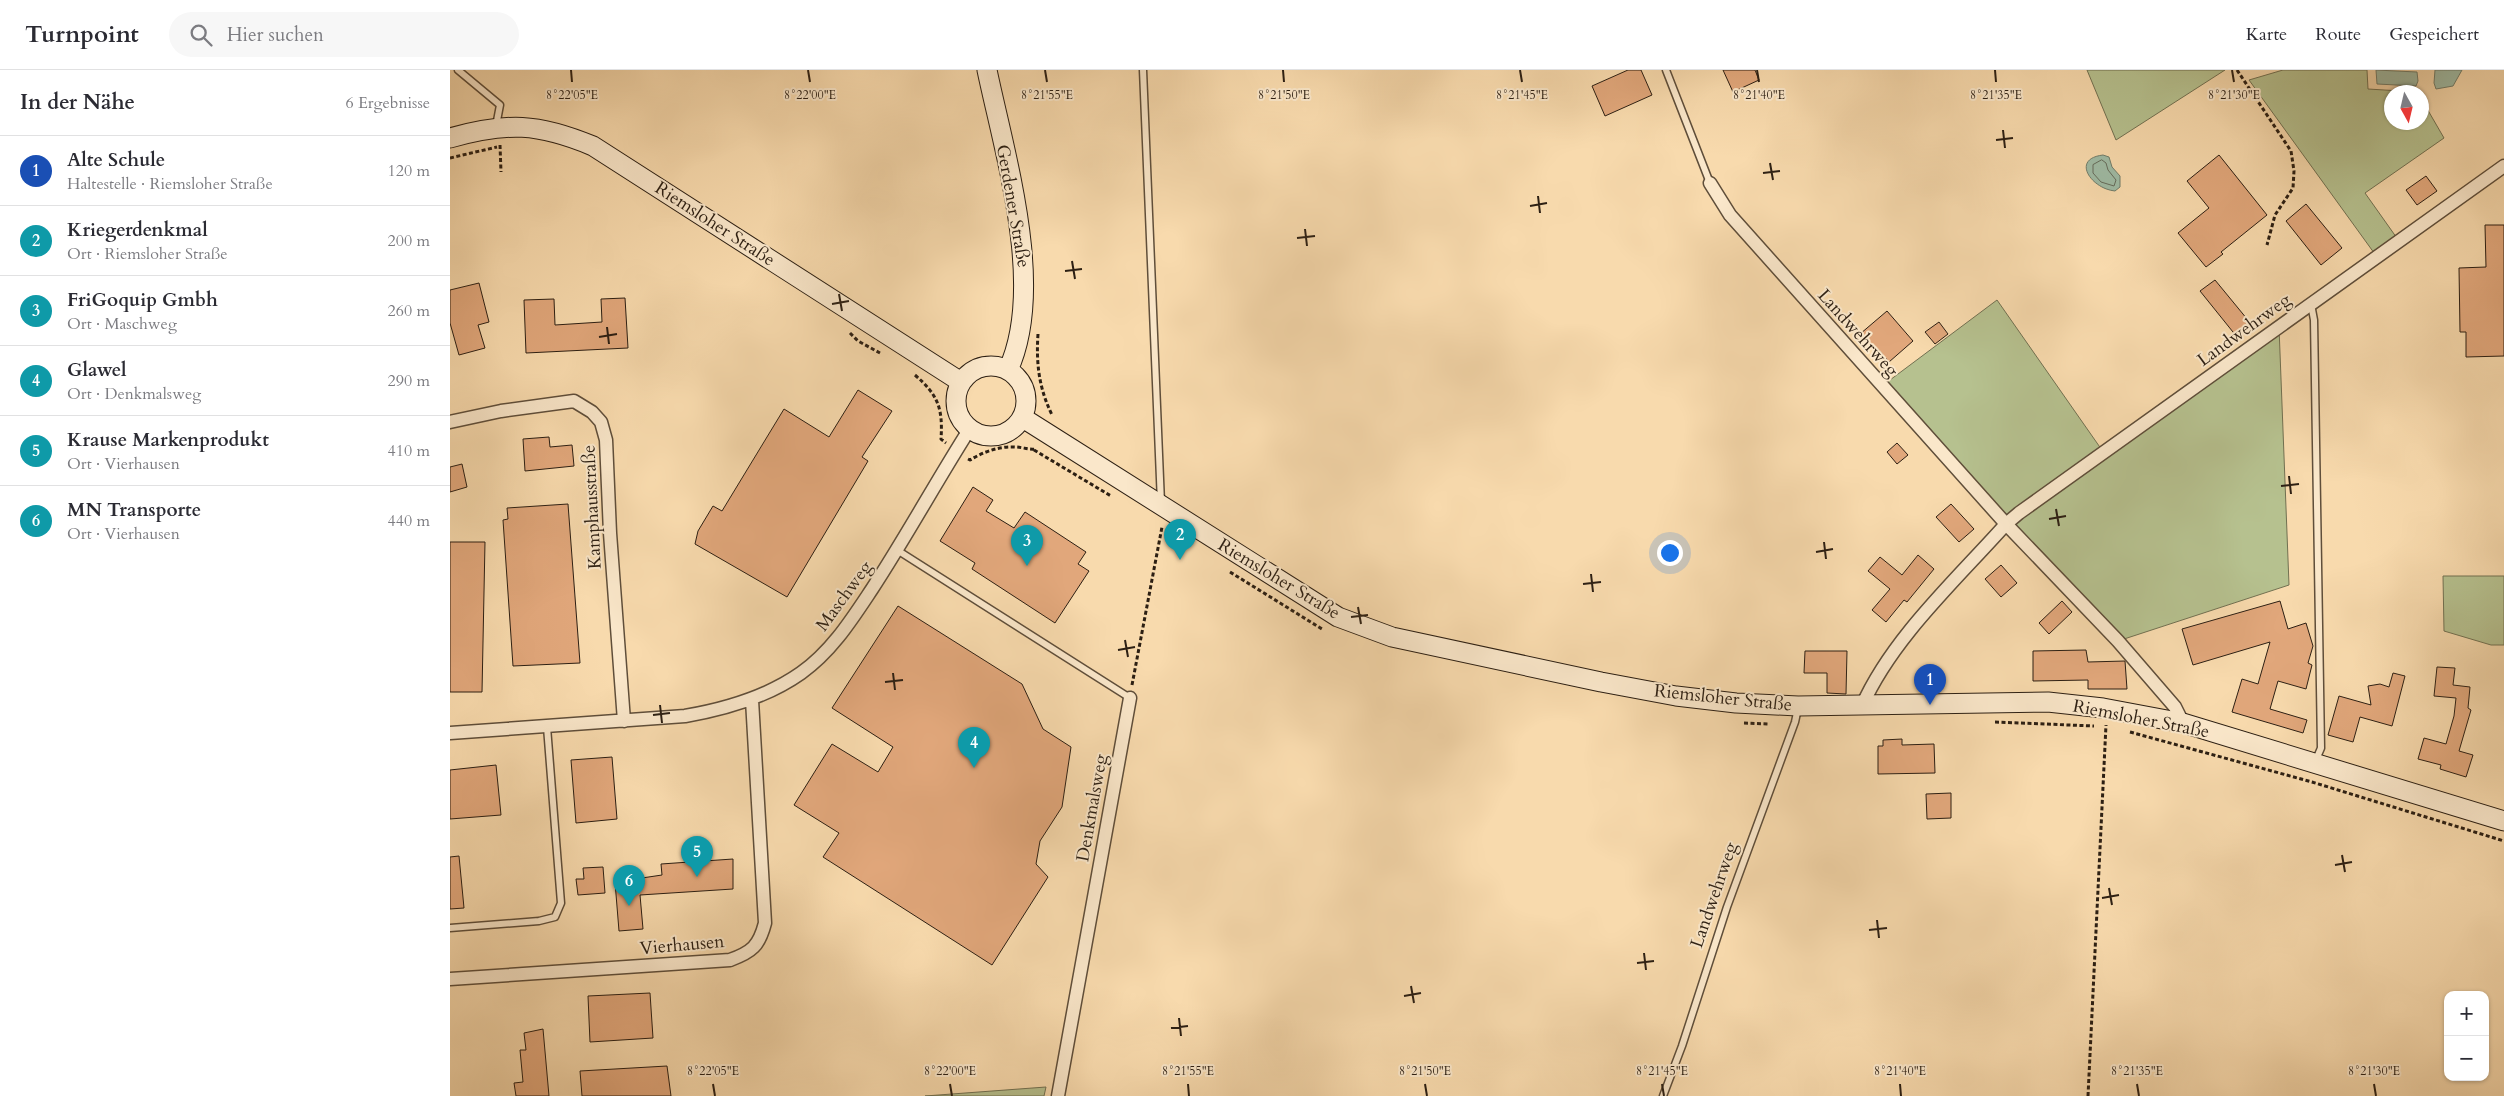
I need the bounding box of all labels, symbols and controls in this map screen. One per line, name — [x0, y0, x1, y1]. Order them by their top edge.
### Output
search box — [169, 12, 519, 57]
text: Turnpoint — [25, 18, 139, 51]
icon: search — [187, 21, 215, 49]
text: Hier suchen — [227, 22, 324, 48]
text: Karte — [2246, 22, 2287, 47]
text: Route — [2315, 22, 2361, 47]
text: Gespeichert — [2389, 22, 2479, 47]
north arrow — [2384, 85, 2429, 130]
text: 8°22'05"E — [546, 87, 598, 103]
text: 8°22'00"E — [784, 87, 836, 103]
text: 8°21'55"E — [1021, 87, 1073, 103]
text: 8°21'50"E — [1258, 87, 1310, 103]
text: 8°21'45"E — [1496, 87, 1548, 103]
text: 8°21'40"E — [1733, 87, 1785, 103]
text: 8°21'35"E — [1970, 87, 2022, 103]
text: 8°21'30"E — [2208, 87, 2260, 103]
text: In der Nähe — [20, 88, 135, 117]
text: 6 Ergebnisse — [345, 92, 430, 114]
street label: Gerdener Straße — [990, 143, 1036, 269]
text: Alte Schule — [67, 147, 165, 173]
text: 1 — [32, 160, 40, 182]
text: 120 m — [388, 160, 430, 182]
text: Haltestelle · Riemsloher Straße — [67, 173, 273, 195]
street label: Riemsloher Straße — [650, 176, 780, 272]
text: Kriegerdenkmal — [67, 217, 208, 243]
text: 2 — [32, 230, 40, 252]
text: 200 m — [388, 230, 430, 252]
text: Ort · Riemsloher Straße — [67, 243, 228, 265]
street label: Landwehrweg — [1812, 284, 1905, 383]
text: FriGoquip Gmbh — [67, 287, 218, 313]
street label: Landwehrweg — [2192, 287, 2297, 373]
text: 3 — [32, 300, 40, 322]
text: 260 m — [388, 300, 430, 322]
text: Ort · Maschweg — [67, 313, 177, 335]
text: Glawel — [67, 357, 127, 383]
text: 4 — [32, 370, 40, 392]
text: 290 m — [388, 370, 430, 392]
text: Ort · Denkmalsweg — [67, 383, 201, 405]
text: Krause Markenprodukt — [67, 427, 269, 453]
text: 5 — [32, 440, 40, 462]
text: 410 m — [388, 440, 430, 462]
street label: Kamphausstraße — [576, 444, 608, 570]
text: Ort · Vierhausen — [67, 453, 180, 475]
text: MN Transporte — [67, 497, 201, 523]
text: 6 — [32, 510, 40, 532]
text: 440 m — [388, 510, 430, 532]
pin: 2 — [1164, 519, 1196, 560]
text: Ort · Vierhausen — [67, 523, 180, 545]
pin: 3 — [1011, 525, 1043, 566]
street label: Riemsloher Straße — [1213, 533, 1345, 625]
your location — [1657, 540, 1683, 566]
street label: Maschweg — [810, 555, 879, 636]
pin: 1 — [1914, 664, 1946, 705]
street label: Riemsloher Straße — [1653, 678, 1793, 718]
street label: Riemsloher Straße — [2071, 694, 2211, 744]
pin: 4 — [958, 727, 990, 768]
street label: Denkmalsweg — [1070, 751, 1114, 864]
pin: 5 — [681, 836, 713, 877]
street label: Landwehrweg — [1684, 838, 1744, 951]
pin: 6 — [613, 865, 645, 906]
street label: Vierhausen — [639, 929, 726, 961]
map controls — [2444, 991, 2489, 1081]
button: + — [2444, 991, 2489, 1036]
button: − — [2444, 1036, 2489, 1081]
text: 8°22'05"E — [687, 1063, 739, 1079]
text: 8°22'00"E — [924, 1063, 976, 1079]
text: 8°21'55"E — [1162, 1063, 1214, 1079]
text: 8°21'50"E — [1399, 1063, 1451, 1079]
text: 8°21'45"E — [1636, 1063, 1688, 1079]
text: 8°21'40"E — [1874, 1063, 1926, 1079]
text: 8°21'35"E — [2111, 1063, 2163, 1079]
text: 8°21'30"E — [2348, 1063, 2400, 1079]

